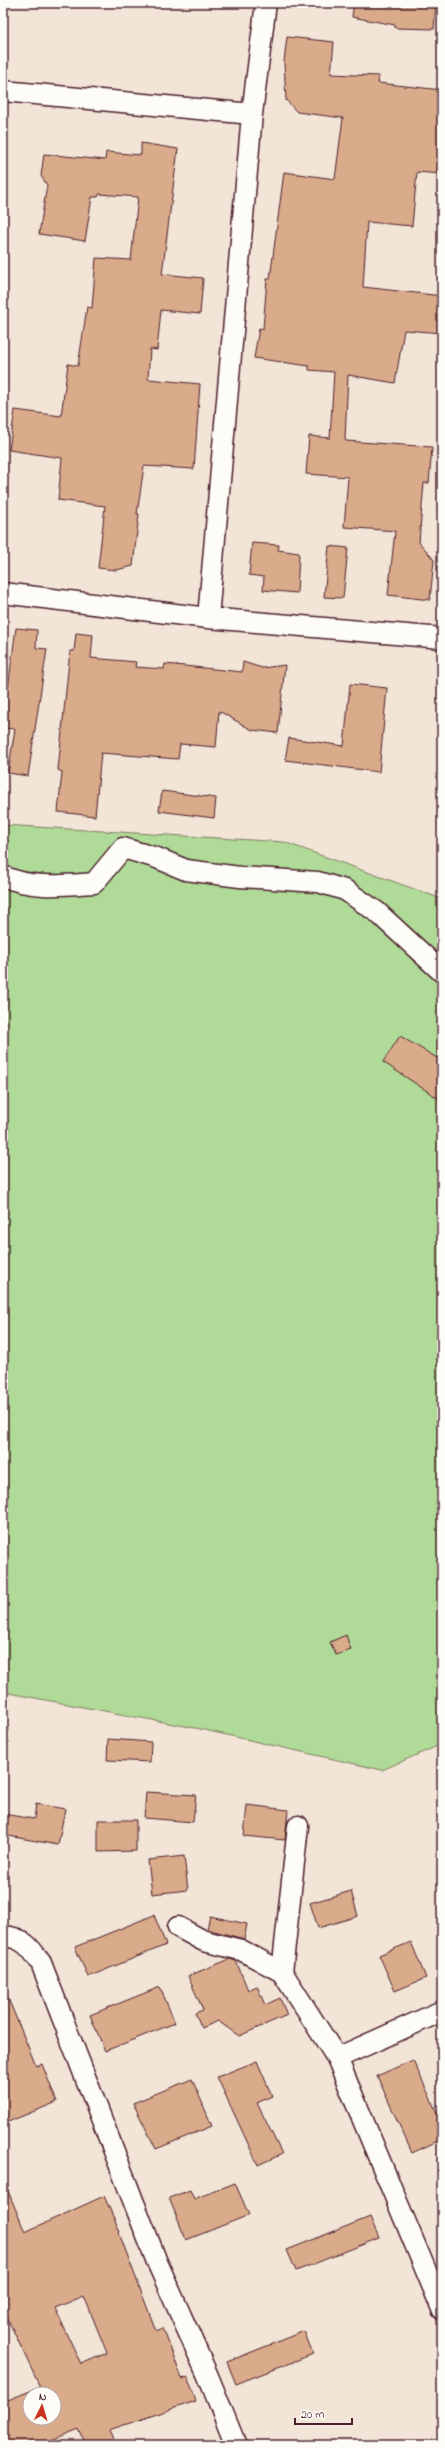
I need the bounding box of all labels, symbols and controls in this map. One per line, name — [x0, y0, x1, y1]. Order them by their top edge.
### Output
north arrow — [22, 2386, 62, 2426]
text: N — [38, 2389, 47, 2405]
scale bar — [295, 2400, 352, 2426]
text: 20 m — [301, 2406, 324, 2424]

